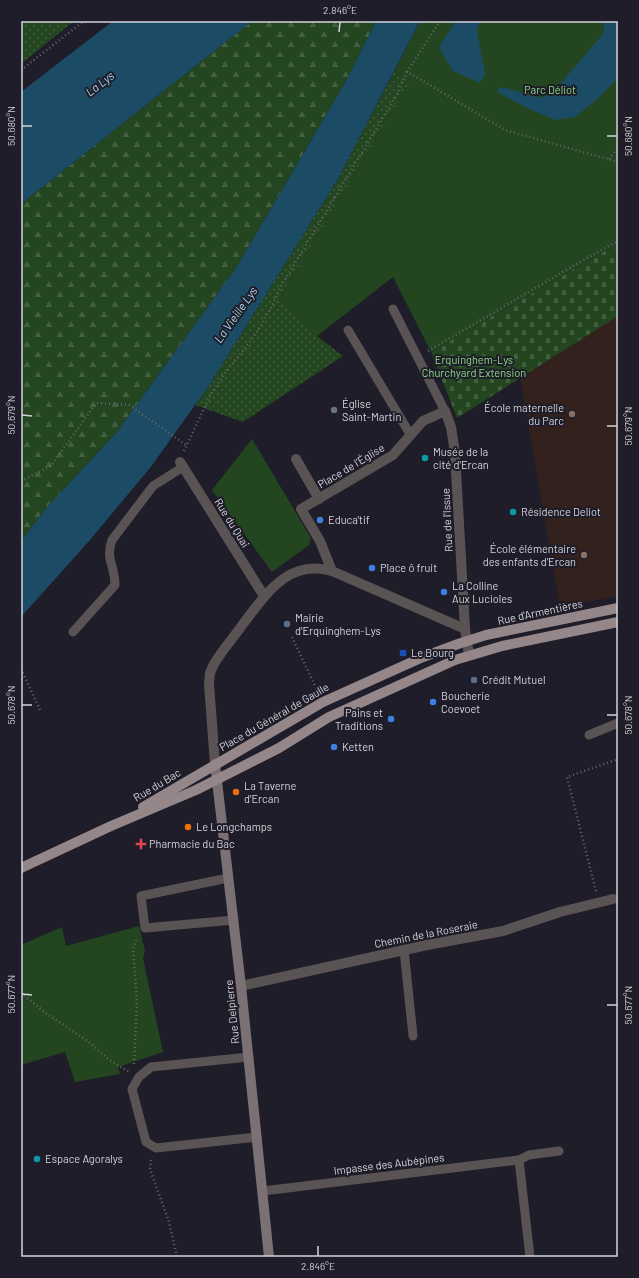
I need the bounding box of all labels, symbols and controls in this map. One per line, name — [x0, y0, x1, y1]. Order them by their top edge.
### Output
text: 2.846°E — [323, 4, 357, 16]
water label: La Lys — [82, 67, 117, 99]
park label: Parc Déliot — [524, 83, 576, 96]
text: 50.680°N — [5, 106, 17, 146]
text: 50.680°N — [622, 116, 634, 156]
water label: La Vieille Lys — [211, 283, 260, 345]
park label: Erquinghem-Lys Churchyard Extension — [422, 353, 526, 379]
text: 50.679°N — [5, 395, 17, 435]
place label: Église Saint-Martin — [342, 397, 401, 423]
place label: École maternelle du Parc — [484, 401, 564, 427]
marker: Église Saint-Martin — [329, 405, 339, 415]
text: 50.679°N — [622, 406, 634, 446]
marker: École maternelle du Parc — [567, 409, 577, 419]
street label: Place de l'Église — [315, 440, 387, 491]
place label: Musée de la cité d'Ercan — [433, 445, 489, 471]
marker: Musée de la cité d'Ercan — [420, 453, 430, 463]
street label: Rue de l'Issue — [438, 488, 455, 552]
street label: Rue du Quai — [212, 496, 253, 550]
place label: Résidence Deliot — [521, 505, 601, 518]
marker: Résidence Deliot — [508, 507, 518, 517]
place label: Educa'tif — [328, 513, 370, 526]
marker: Educa'tif — [315, 515, 325, 525]
place label: École élémentaire des enfants d'Ercan — [483, 542, 576, 568]
marker: École élémentaire des enfants d'Ercan — [579, 550, 589, 560]
place label: Place ô fruit — [380, 561, 437, 574]
marker: Place ô fruit — [367, 563, 377, 573]
place label: La Colline Aux Lucioles — [452, 579, 512, 605]
marker: La Colline Aux Lucioles — [439, 587, 449, 597]
street label: Rue d'Armentières — [496, 596, 584, 627]
place label: Mairie d'Erquinghem-Lys — [295, 611, 381, 637]
marker: Mairie d'Erquinghem-Lys — [282, 619, 292, 629]
place label: Le Bourg — [411, 646, 454, 659]
marker: Le Bourg — [398, 648, 408, 658]
place label: Crédit Mutuel — [482, 673, 546, 686]
marker: Crédit Mutuel — [469, 675, 479, 685]
street label: Place du Général de Gaulle — [217, 680, 331, 753]
text: 50.678°N — [5, 685, 17, 725]
place label: Boucherie Coevoet — [441, 689, 490, 715]
text: 50.678°N — [622, 695, 634, 735]
marker: Boucherie Coevoet — [428, 697, 438, 707]
place label: Pains et Traditions — [335, 706, 383, 732]
marker: Pains et Traditions — [386, 714, 396, 724]
place label: Ketten — [342, 740, 374, 753]
marker: Ketten — [329, 742, 339, 752]
street label: Rue du Bac — [131, 765, 183, 804]
place label: La Taverne d'Ercan — [244, 779, 296, 805]
marker: La Taverne d'Ercan — [231, 787, 241, 797]
place label: Le Longchamps — [196, 820, 272, 833]
marker: Le Longchamps — [183, 822, 193, 832]
place label: Pharmacie du Bac — [149, 837, 235, 850]
marker: Pharmacie du Bac — [136, 839, 146, 849]
street label: Chemin de la Roseraie — [373, 917, 479, 950]
text: 50.677°N — [5, 975, 17, 1013]
street label: Rue Delpierre — [222, 979, 241, 1045]
text: 50.677°N — [622, 986, 634, 1024]
street label: Impasse des Aubépines — [333, 1150, 445, 1177]
place label: Espace Agoralys — [45, 1152, 123, 1165]
marker: Espace Agoralys — [32, 1154, 42, 1164]
text: 2.846°E — [301, 1260, 335, 1272]

